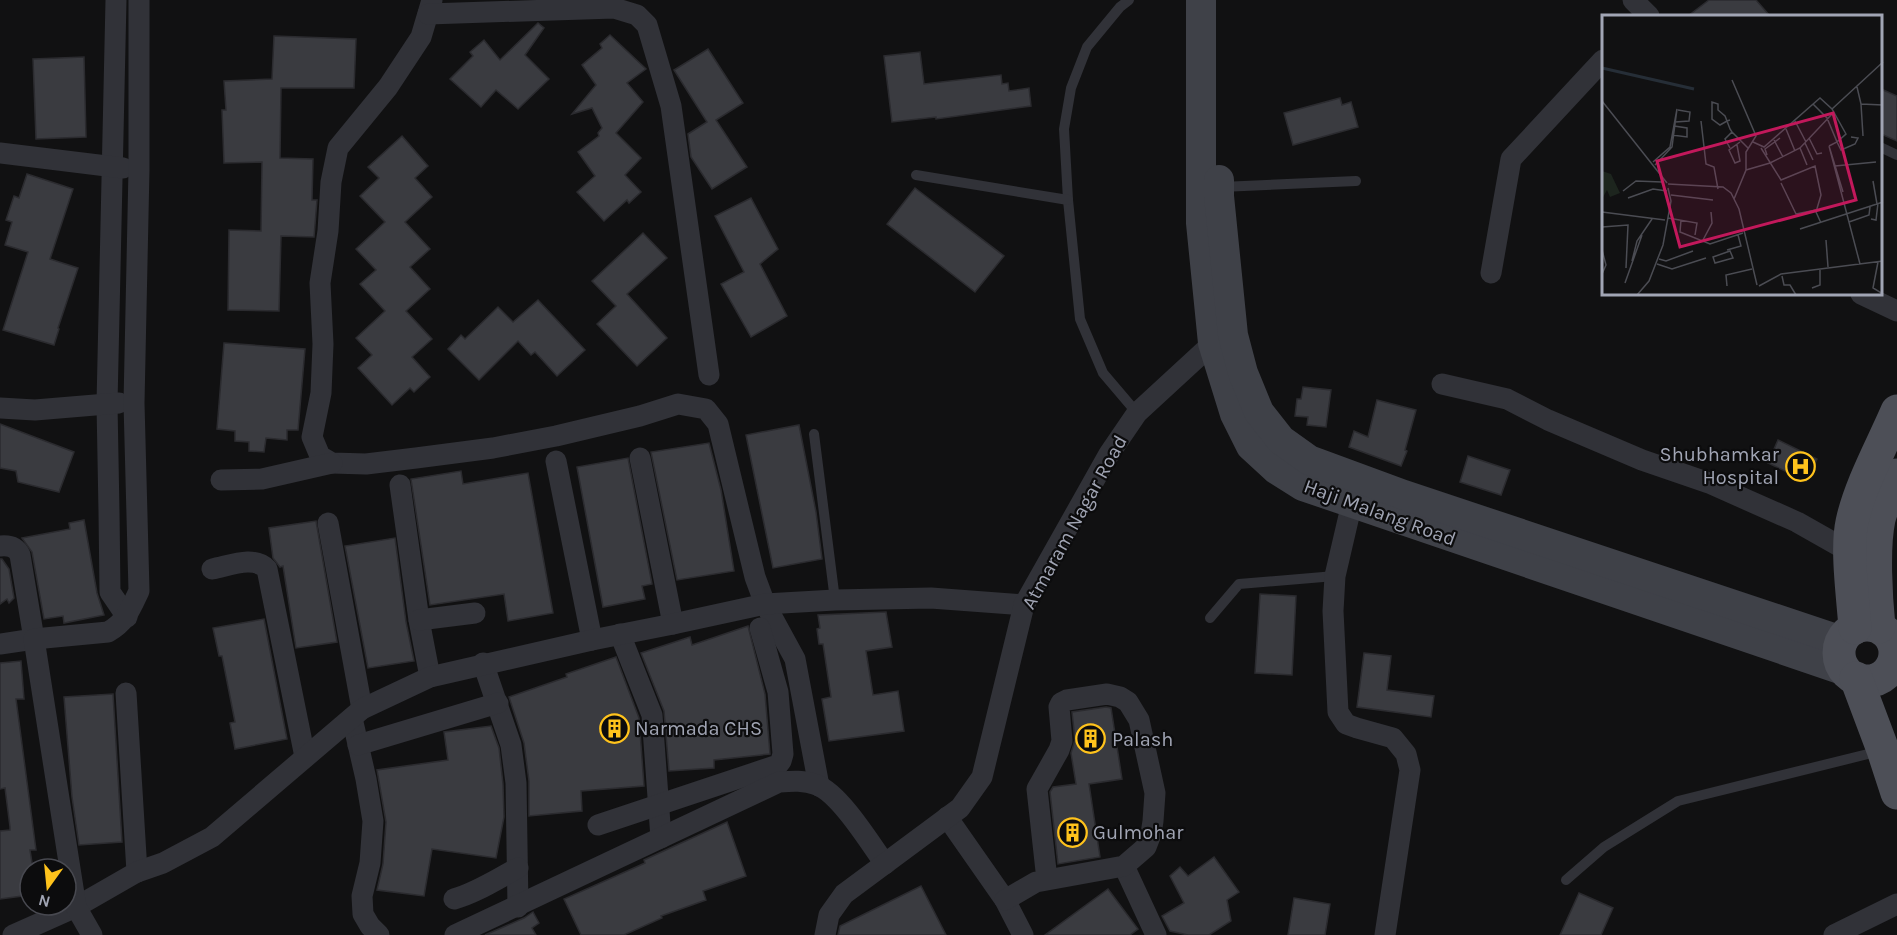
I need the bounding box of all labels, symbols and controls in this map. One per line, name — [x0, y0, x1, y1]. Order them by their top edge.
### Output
inset map — [1602, 15, 1882, 296]
street label: Atmaram Nagar Road — [1017, 431, 1132, 613]
place label: Shubhamkar Hospital — [1660, 443, 1780, 489]
hospital icon: Shubhamkar Hospital — [1784, 450, 1816, 482]
street label: Haji Malang Road — [1301, 474, 1459, 551]
building icon: Narmada CHS — [598, 712, 630, 744]
place label: Narmada CHS — [635, 717, 762, 740]
building icon: Palash — [1075, 723, 1107, 755]
place label: Palash — [1112, 728, 1173, 751]
building icon: Gulmohar — [1056, 816, 1088, 848]
place label: Gulmohar — [1093, 821, 1184, 844]
north arrow — [18, 857, 78, 917]
text: N — [36, 890, 52, 912]

